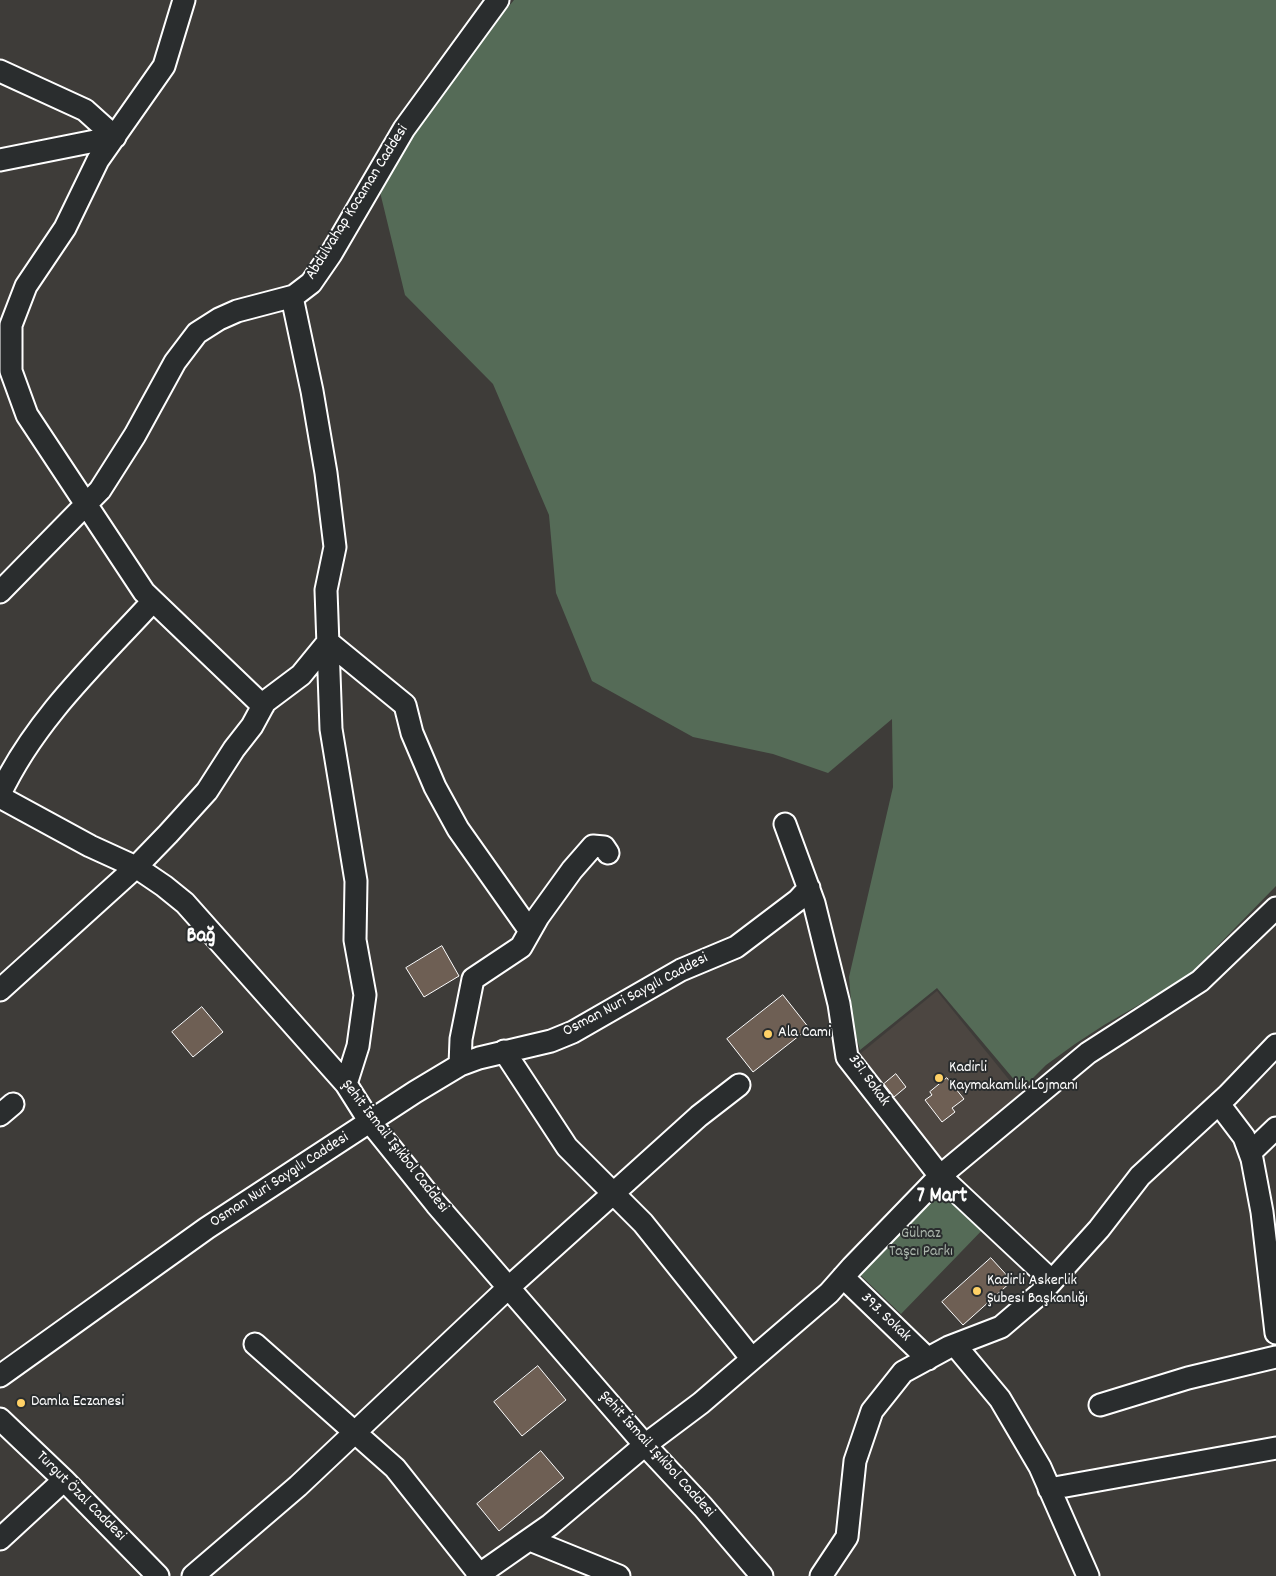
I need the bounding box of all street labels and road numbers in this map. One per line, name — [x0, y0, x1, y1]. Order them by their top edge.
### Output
street label: Abdulvahap Kocaman Caddesi — [302, 122, 414, 284]
street label: Osman Nuri Saygılı Caddesi — [560, 950, 712, 1042]
street label: 351. Sokak — [843, 1051, 893, 1111]
street label: Şehit İsmail Işıkbol Caddesi — [336, 1077, 452, 1217]
street label: Osman Nuri Saygılı Caddesi — [207, 1129, 353, 1233]
street label: 393. Sokak — [856, 1289, 914, 1347]
street label: Şehit İsmail Işıkbol Caddesi — [594, 1388, 718, 1522]
street label: Turgut Özal Caddesi — [31, 1448, 129, 1546]

